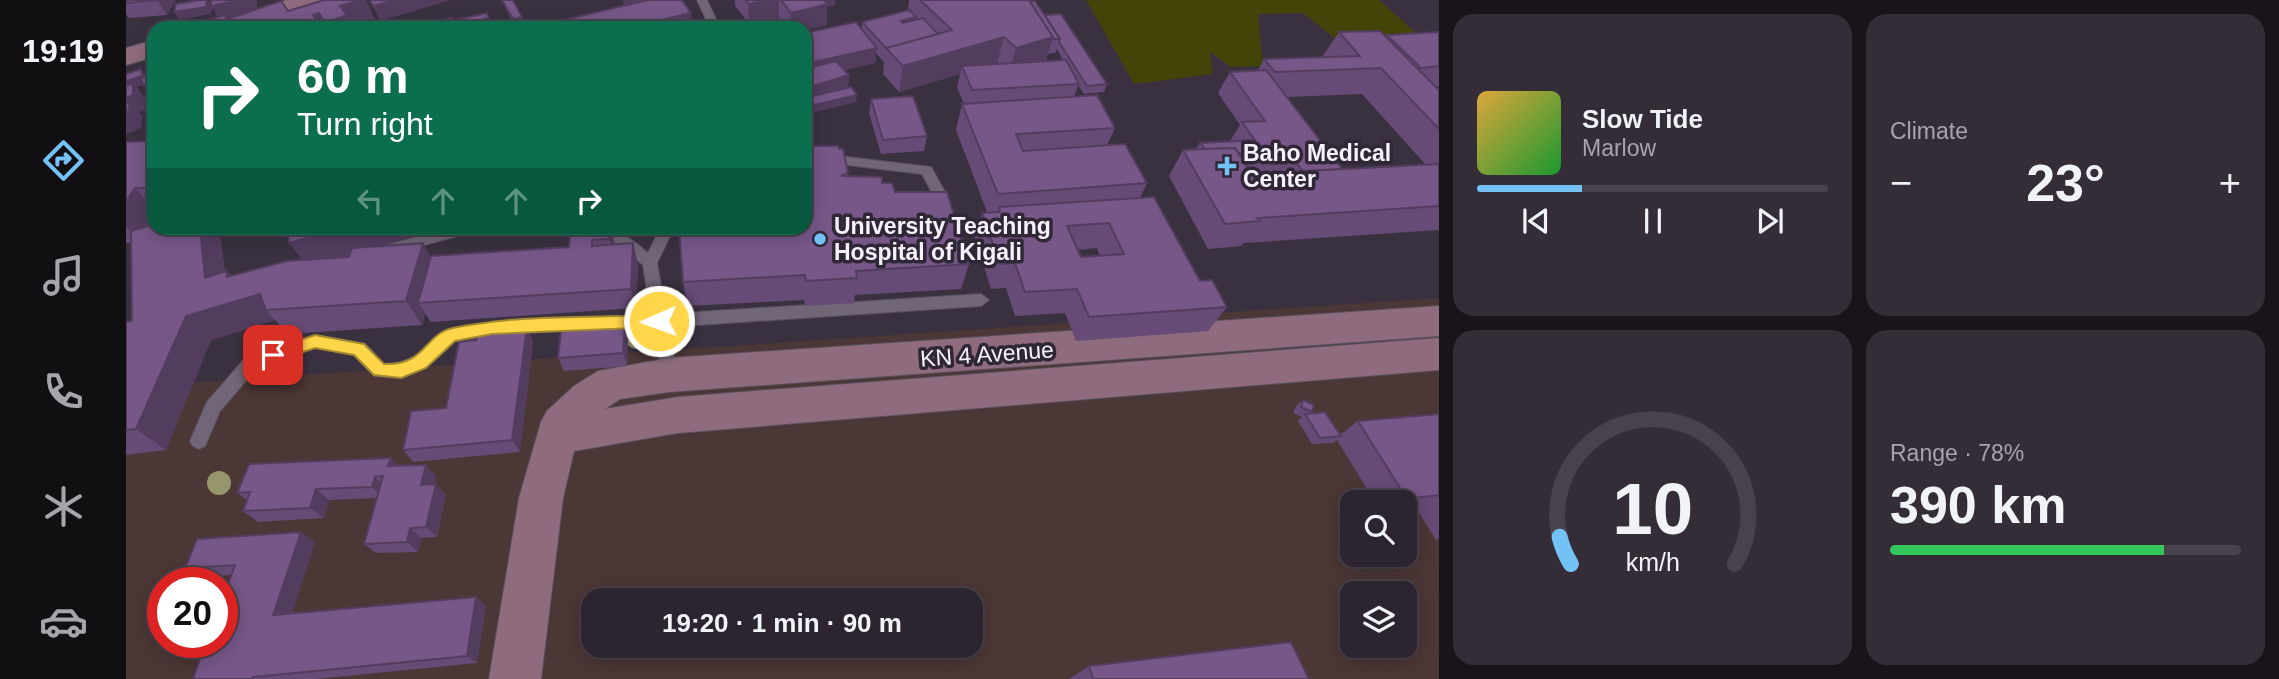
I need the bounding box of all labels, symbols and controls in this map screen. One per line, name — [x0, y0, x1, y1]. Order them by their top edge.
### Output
text: 19:19 — [22, 33, 104, 69]
icon: right — [182, 49, 273, 140]
text: 60 m — [297, 49, 409, 103]
text: Slow Tide — [1582, 104, 1703, 134]
text: Turn right — [297, 106, 433, 142]
text: Climate — [1890, 118, 1968, 144]
text: Marlow — [1582, 135, 1656, 161]
icon: directions — [39, 136, 88, 185]
place label: Baho Medical Center — [1243, 140, 1391, 192]
text: 23° — [2026, 154, 2105, 212]
marker: Baho Medical Center — [1217, 156, 1237, 176]
text: − — [1890, 162, 1912, 204]
text: + — [2219, 162, 2241, 204]
icon: left — [351, 182, 389, 220]
icon: ahead — [424, 182, 462, 220]
icon: ahead — [497, 182, 535, 220]
icon: right — [570, 182, 608, 220]
icon: previous — [1517, 202, 1555, 240]
icon: pause — [1634, 202, 1672, 240]
icon: next — [1751, 202, 1789, 240]
place label: University Teaching Hospital of Kigali — [834, 213, 1051, 265]
marker: University Teaching Hospital of Kigali — [812, 231, 828, 247]
icon: music — [39, 251, 88, 300]
position arrow — [622, 284, 696, 358]
pin — [243, 325, 303, 385]
icon: arrive — [254, 336, 292, 374]
street label: KN 4 Avenue — [919, 336, 1055, 372]
icon: phone — [39, 367, 88, 416]
text: Range · 78% — [1890, 440, 2024, 466]
text: 10 — [1612, 468, 1693, 549]
text: 390 km — [1890, 476, 2066, 534]
icon: climate — [39, 482, 88, 531]
map controls — [1340, 490, 1417, 658]
button: search — [1340, 490, 1417, 567]
text: km/h — [1625, 547, 1680, 575]
speed limit sign: 20 — [147, 567, 238, 658]
button: layers — [1340, 581, 1417, 658]
icon: car — [39, 597, 88, 646]
text: 19:20 · 1 min · 90 m — [662, 608, 902, 638]

